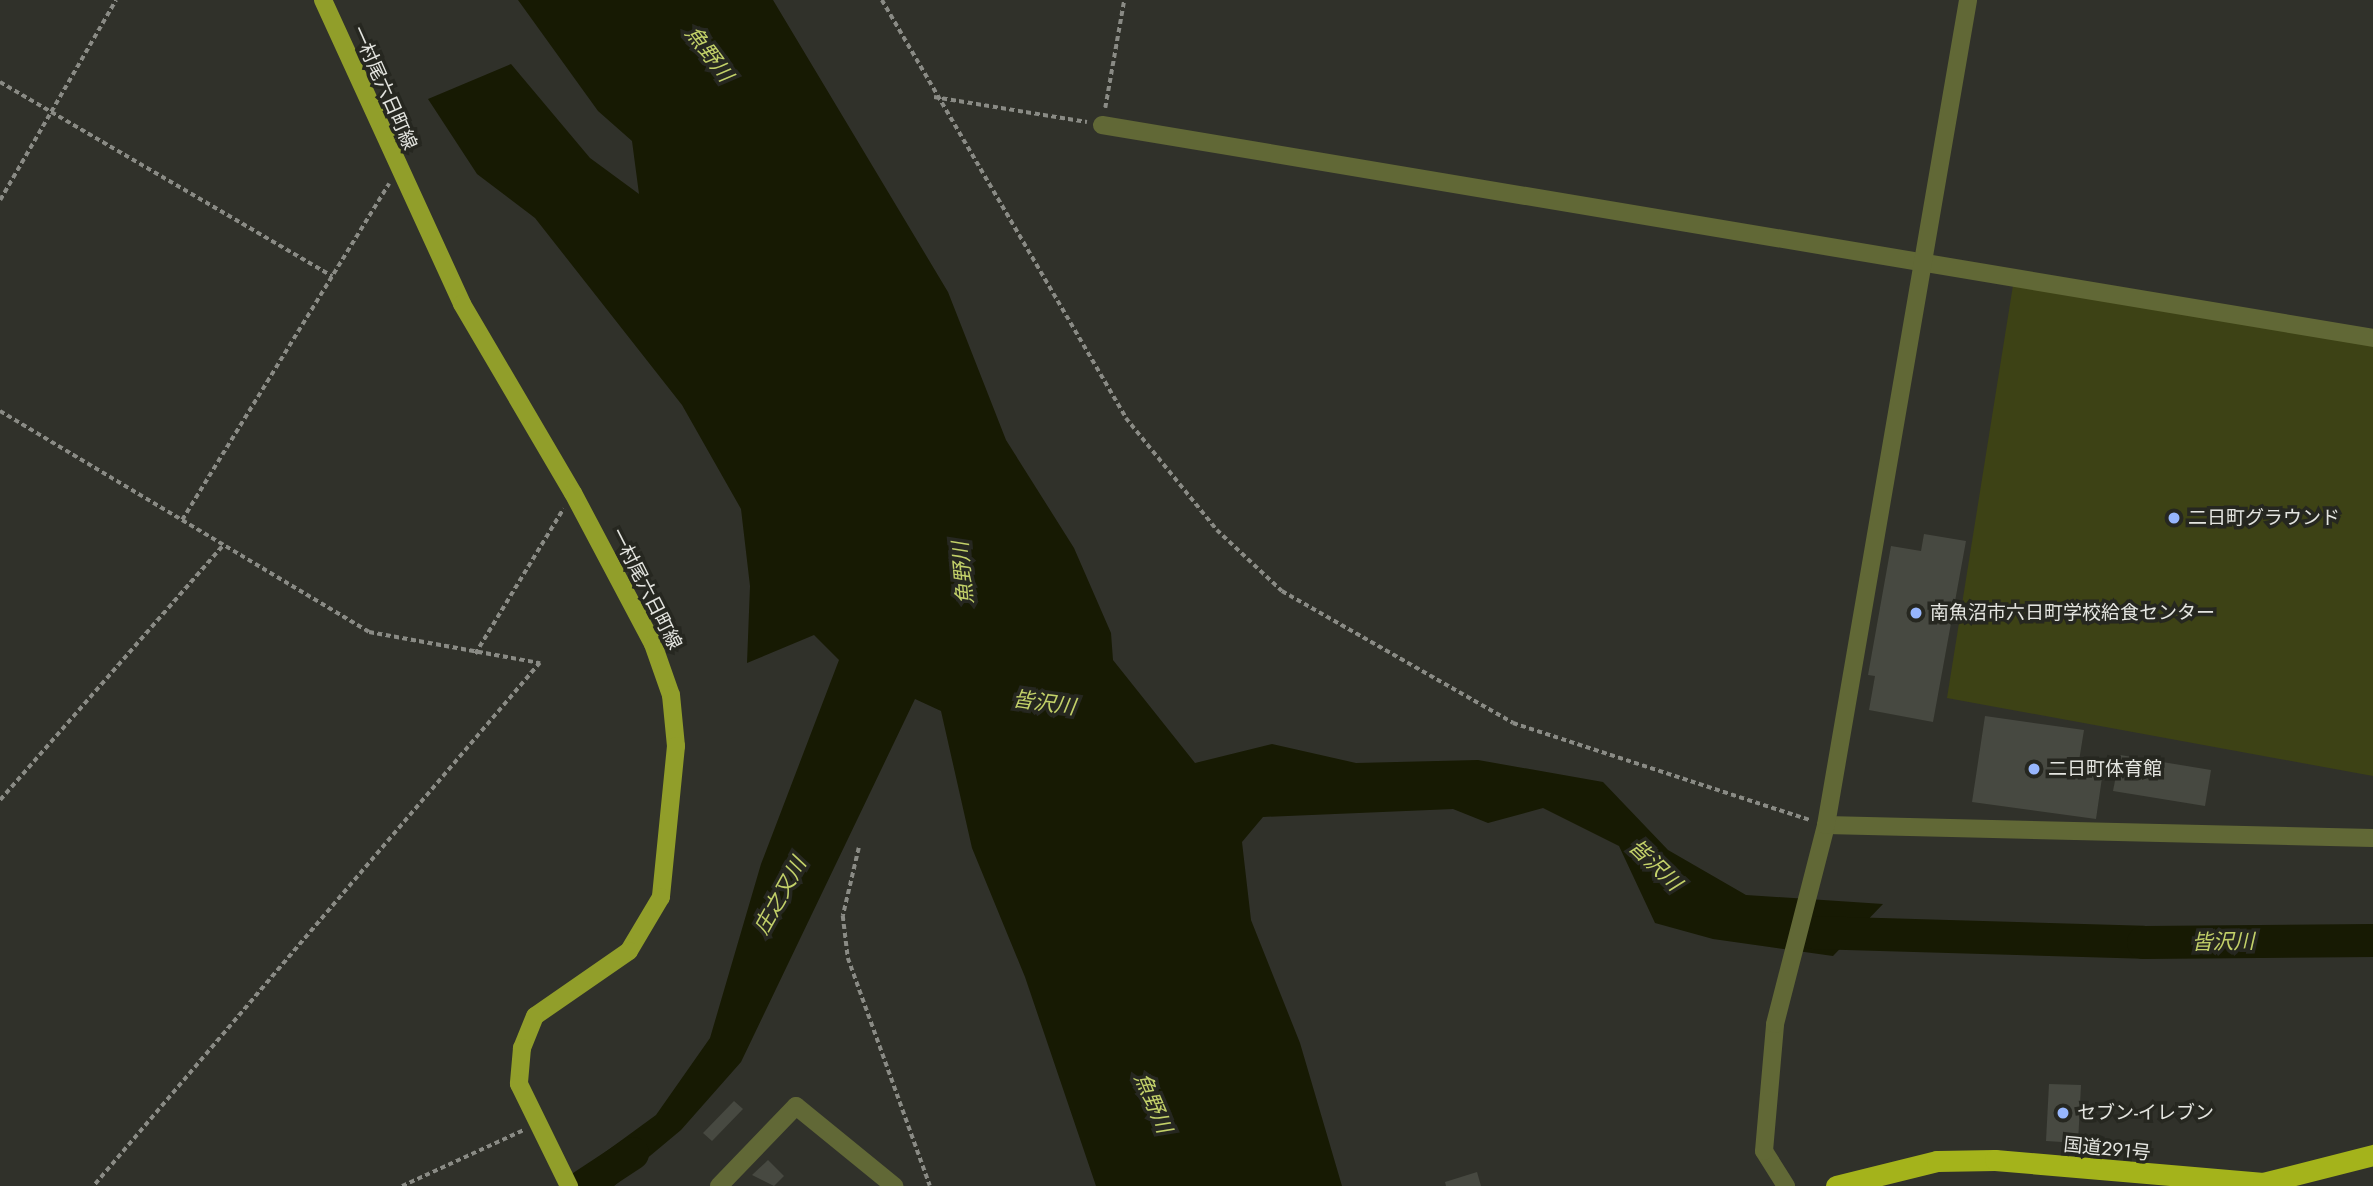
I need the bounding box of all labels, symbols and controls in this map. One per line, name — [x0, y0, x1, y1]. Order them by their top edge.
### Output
water label: 魚野川 — [680, 21, 738, 87]
street label: 一村尾六日町線 — [347, 23, 421, 153]
place label: 二日町グラウンド — [2188, 507, 2340, 529]
marker: 二日町グラウンド — [2166, 510, 2182, 526]
street label: 一村尾六日町線 — [606, 525, 686, 653]
water label: 魚野川 — [948, 541, 978, 605]
place label: 南魚沼市六日町学校給食センター — [1930, 602, 2215, 624]
marker: 南魚沼市六日町学校給食センター — [1908, 605, 1924, 621]
water label: 皆沢川 — [1011, 686, 1077, 720]
place label: 二日町体育館 — [2048, 758, 2162, 780]
marker: 二日町体育館 — [2026, 761, 2042, 777]
water label: 皆沢川 — [1624, 834, 1686, 896]
water label: 庄之又川 — [749, 853, 811, 939]
water label: 皆沢川 — [2191, 929, 2255, 955]
water label: 魚野川 — [1129, 1069, 1177, 1137]
place label: セブン-イレブン — [2077, 1102, 2214, 1124]
marker: セブン-イレブン — [2055, 1105, 2071, 1121]
street label: 国道291号 — [2062, 1133, 2152, 1165]

